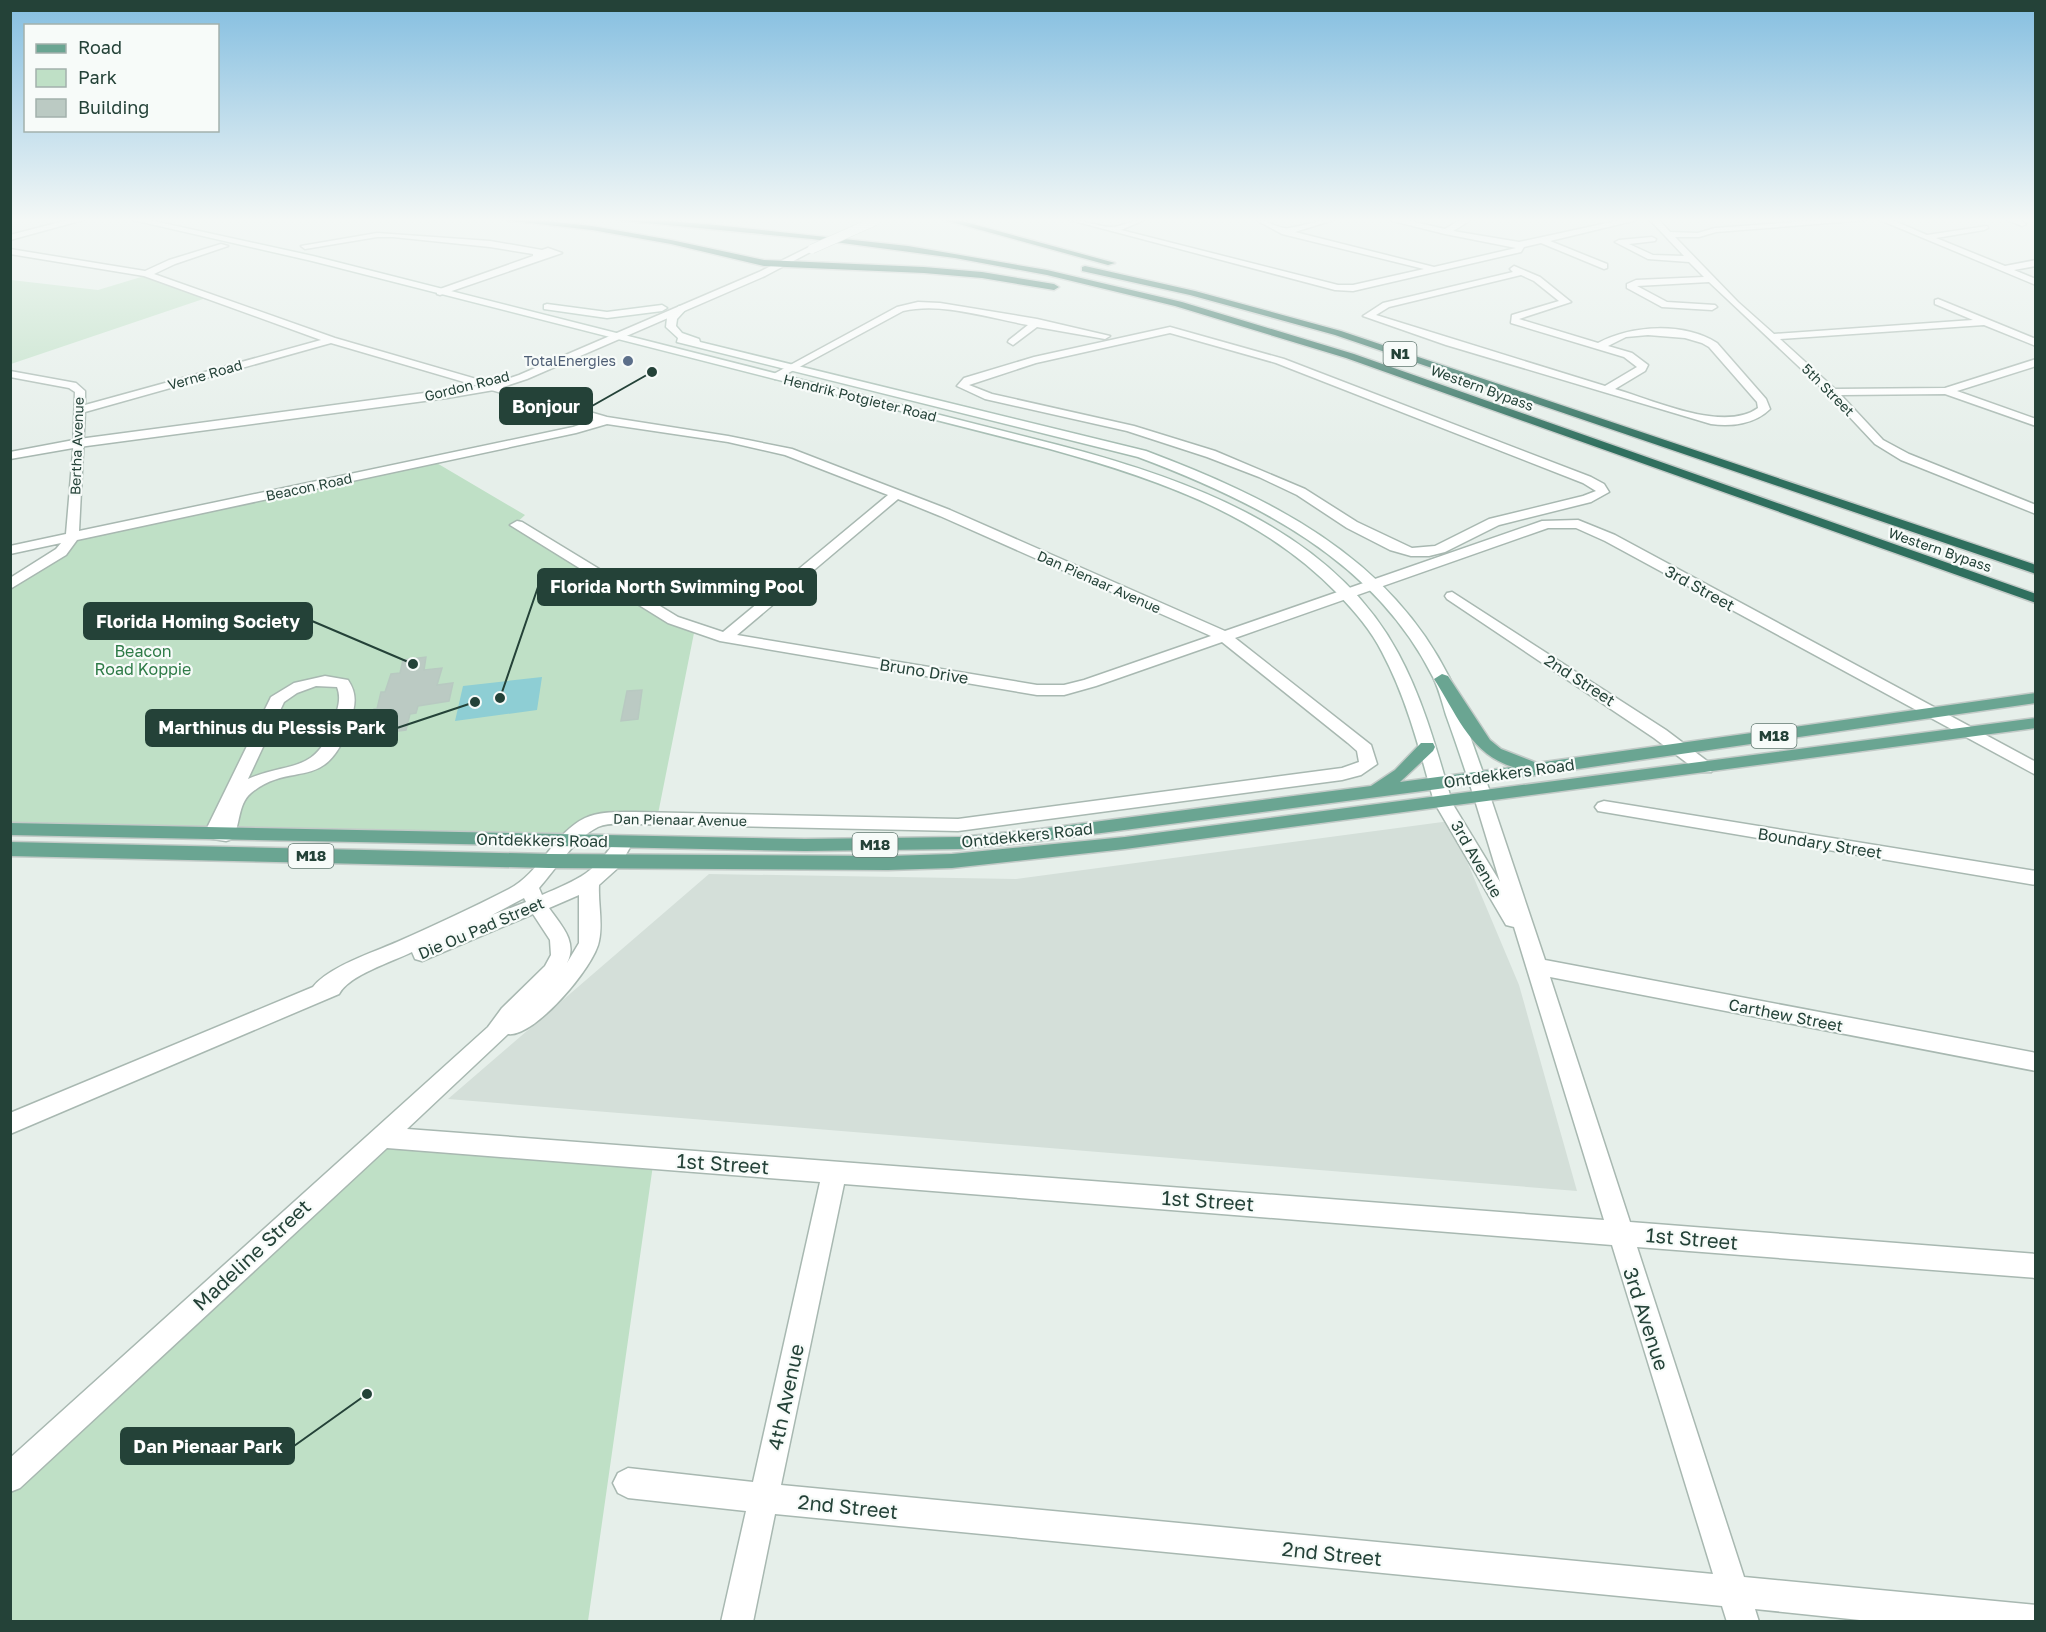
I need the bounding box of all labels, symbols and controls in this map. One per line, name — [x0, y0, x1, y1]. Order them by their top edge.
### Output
legend — [24, 24, 219, 132]
text: Road — [78, 36, 122, 58]
text: Park — [78, 66, 117, 88]
text: Building — [78, 96, 149, 118]
road number: N1 — [1384, 342, 1416, 366]
place label: TotalEnergies — [524, 352, 616, 369]
marker: TotalEnergies — [621, 354, 635, 368]
street label: Verne Road — [166, 356, 244, 393]
street label: 5th Street — [1799, 360, 1858, 419]
street label: Western Bypass — [1428, 361, 1536, 414]
street label: Gordon Road — [423, 367, 511, 404]
street label: Hendrik Potgieter Road — [782, 370, 938, 425]
callout: Bonjour — [500, 388, 592, 424]
text: Bonjour — [512, 395, 580, 417]
street label: Bertha Avenue — [66, 397, 87, 495]
street label: Beacon Road — [264, 469, 354, 504]
street label: Western Bypass — [1886, 524, 1994, 575]
street label: Dan Pienaar Avenue — [1035, 547, 1164, 616]
street label: 3rd Street — [1662, 561, 1738, 615]
callout: Florida North Swimming Pool — [538, 569, 816, 605]
text: Florida North Swimming Pool — [550, 575, 804, 597]
callout: Florida Homing Society — [84, 603, 312, 639]
text: Florida Homing Society — [96, 610, 300, 632]
park label: Beacon Road Koppie — [95, 641, 191, 679]
street label: 2nd Street — [1541, 650, 1619, 710]
street label: Bruno Drive — [878, 654, 970, 688]
callout: Marthinus du Plessis Park — [146, 710, 397, 746]
text: Marthinus du Plessis Park — [158, 716, 386, 738]
road number: M18 — [1752, 724, 1796, 748]
street label: Ontdekkers Road — [1442, 754, 1576, 792]
street label: Dan Pienaar Avenue — [613, 810, 747, 829]
street label: 3rd Avenue — [1447, 817, 1507, 901]
street label: Ontdekkers Road — [960, 818, 1094, 852]
street label: Boundary Street — [1756, 823, 1884, 863]
street label: Ontdekkers Road — [476, 829, 608, 851]
road number: M18 — [852, 833, 898, 857]
road number: M18 — [288, 844, 334, 868]
street label: Die Ou Pad Street — [415, 892, 547, 964]
street label: Carthew Street — [1727, 994, 1845, 1036]
street label: 1st Street — [676, 1148, 770, 1178]
street label: 1st Street — [1161, 1185, 1255, 1215]
street label: Madeline Street — [187, 1194, 315, 1315]
street label: 1st Street — [1645, 1222, 1739, 1254]
street label: 3rd Avenue — [1619, 1264, 1675, 1373]
street label: 4th Avenue — [762, 1341, 808, 1452]
callout: Dan Pienaar Park — [121, 1428, 294, 1464]
text: Dan Pienaar Park — [133, 1435, 283, 1457]
street label: 2nd Street — [797, 1489, 899, 1523]
street label: 2nd Street — [1281, 1536, 1383, 1570]

